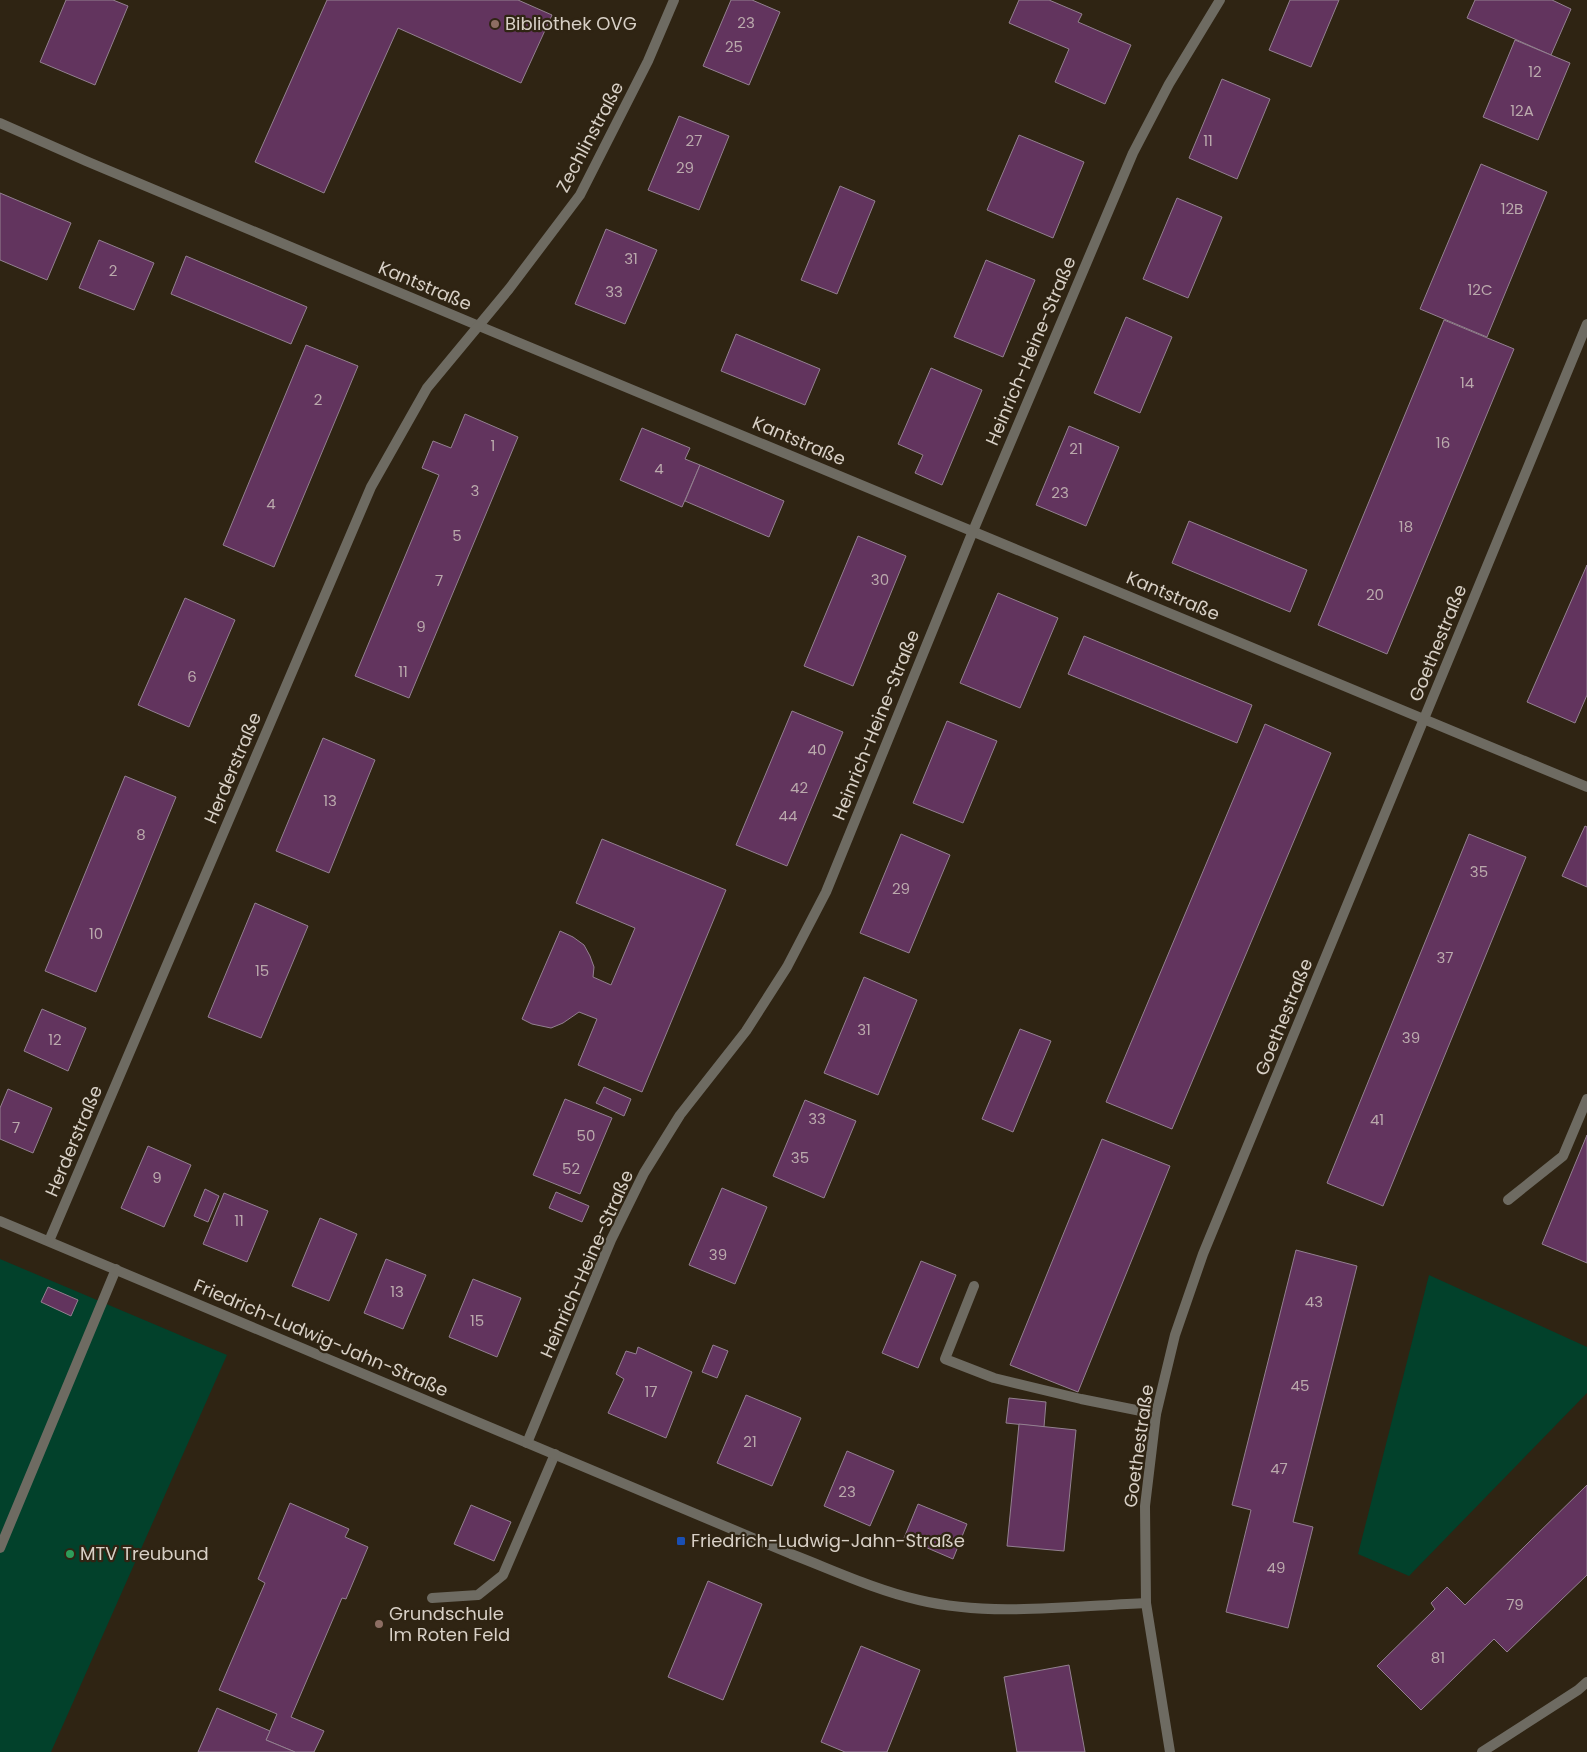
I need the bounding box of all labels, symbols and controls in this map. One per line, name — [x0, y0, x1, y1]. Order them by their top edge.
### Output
place label: Bibliothek OVG — [505, 11, 637, 36]
house number: 23 — [737, 12, 755, 33]
marker: Bibliothek OVG — [489, 18, 501, 30]
house number: 25 — [725, 36, 743, 57]
house number: 12 — [1528, 61, 1542, 82]
street label: Zechlinstraße — [550, 77, 629, 196]
house number: 12A — [1510, 100, 1534, 121]
house number: 27 — [686, 130, 702, 151]
house number: 11 — [1203, 130, 1213, 151]
house number: 29 — [676, 157, 694, 178]
house number: 12B — [1501, 198, 1523, 219]
house number: 31 — [624, 248, 638, 269]
street label: Heinrich-Heine-Straße — [979, 252, 1082, 449]
street label: Kantstraße — [375, 255, 476, 316]
house number: 2 — [109, 260, 117, 281]
house number: 12C — [1467, 279, 1493, 300]
house number: 33 — [605, 281, 623, 302]
house number: 14 — [1460, 372, 1474, 393]
house number: 2 — [314, 389, 322, 410]
street label: Kantstraße — [749, 410, 850, 471]
house number: 16 — [1436, 432, 1450, 453]
house number: 1 — [491, 435, 495, 456]
house number: 21 — [1069, 438, 1083, 459]
house number: 4 — [654, 458, 664, 479]
house number: 3 — [471, 480, 479, 501]
house number: 23 — [1051, 482, 1069, 503]
house number: 4 — [266, 493, 276, 514]
house number: 18 — [1399, 516, 1413, 537]
house number: 5 — [452, 525, 462, 546]
street label: Kantstraße — [1123, 565, 1224, 626]
house number: 30 — [871, 569, 889, 590]
house number: 7 — [435, 570, 443, 591]
street label: Goethestraße — [1403, 581, 1472, 705]
house number: 20 — [1366, 584, 1384, 605]
house number: 9 — [416, 616, 426, 637]
street label: Heinrich-Heine-Straße — [826, 626, 925, 824]
house number: 11 — [398, 661, 408, 682]
house number: 6 — [187, 666, 197, 687]
street label: Herderstraße — [198, 708, 267, 827]
house number: 40 — [808, 739, 826, 760]
house number: 42 — [790, 777, 808, 798]
house number: 13 — [323, 790, 337, 811]
house number: 44 — [779, 805, 797, 826]
house number: 8 — [136, 824, 146, 845]
house number: 35 — [1470, 861, 1488, 882]
house number: 29 — [892, 878, 910, 899]
house number: 10 — [89, 923, 103, 944]
house number: 37 — [1436, 947, 1454, 968]
street label: Goethestraße — [1249, 955, 1318, 1079]
house number: 15 — [255, 960, 269, 981]
house number: 31 — [857, 1019, 871, 1040]
house number: 39 — [1402, 1027, 1420, 1048]
house number: 12 — [48, 1029, 62, 1050]
street label: Herderstraße — [39, 1081, 108, 1200]
house number: 33 — [808, 1108, 826, 1129]
house number: 41 — [1370, 1109, 1384, 1130]
house number: 7 — [12, 1117, 20, 1138]
house number: 50 — [577, 1125, 595, 1146]
house number: 35 — [791, 1147, 809, 1168]
house number: 52 — [562, 1158, 580, 1179]
street label: Heinrich-Heine-Straße — [534, 1166, 639, 1362]
house number: 9 — [152, 1167, 162, 1188]
house number: 11 — [234, 1210, 244, 1231]
house number: 39 — [709, 1244, 727, 1265]
street label: Friedrich-Ludwig-Jahn-Straße — [190, 1273, 452, 1403]
house number: 13 — [390, 1281, 404, 1302]
house number: 43 — [1305, 1291, 1323, 1312]
house number: 15 — [470, 1310, 484, 1331]
house number: 45 — [1291, 1375, 1309, 1396]
house number: 17 — [645, 1381, 658, 1402]
street label: Goethestraße — [1117, 1383, 1160, 1509]
house number: 21 — [743, 1431, 757, 1452]
house number: 47 — [1270, 1458, 1288, 1479]
house number: 23 — [838, 1481, 856, 1502]
place label: Friedrich-Ludwig-Jahn-Straße — [691, 1528, 965, 1553]
marker: Friedrich-Ludwig-Jahn-Straße — [675, 1535, 687, 1547]
place label: MTV Treubund — [80, 1541, 209, 1566]
marker: MTV Treubund — [64, 1548, 76, 1560]
house number: 49 — [1267, 1557, 1285, 1578]
house number: 79 — [1506, 1594, 1524, 1615]
place label: Grundschule Im Roten Feld — [389, 1601, 510, 1647]
marker: Grundschule Im Roten Feld — [373, 1618, 385, 1630]
house number: 81 — [1431, 1647, 1445, 1668]

